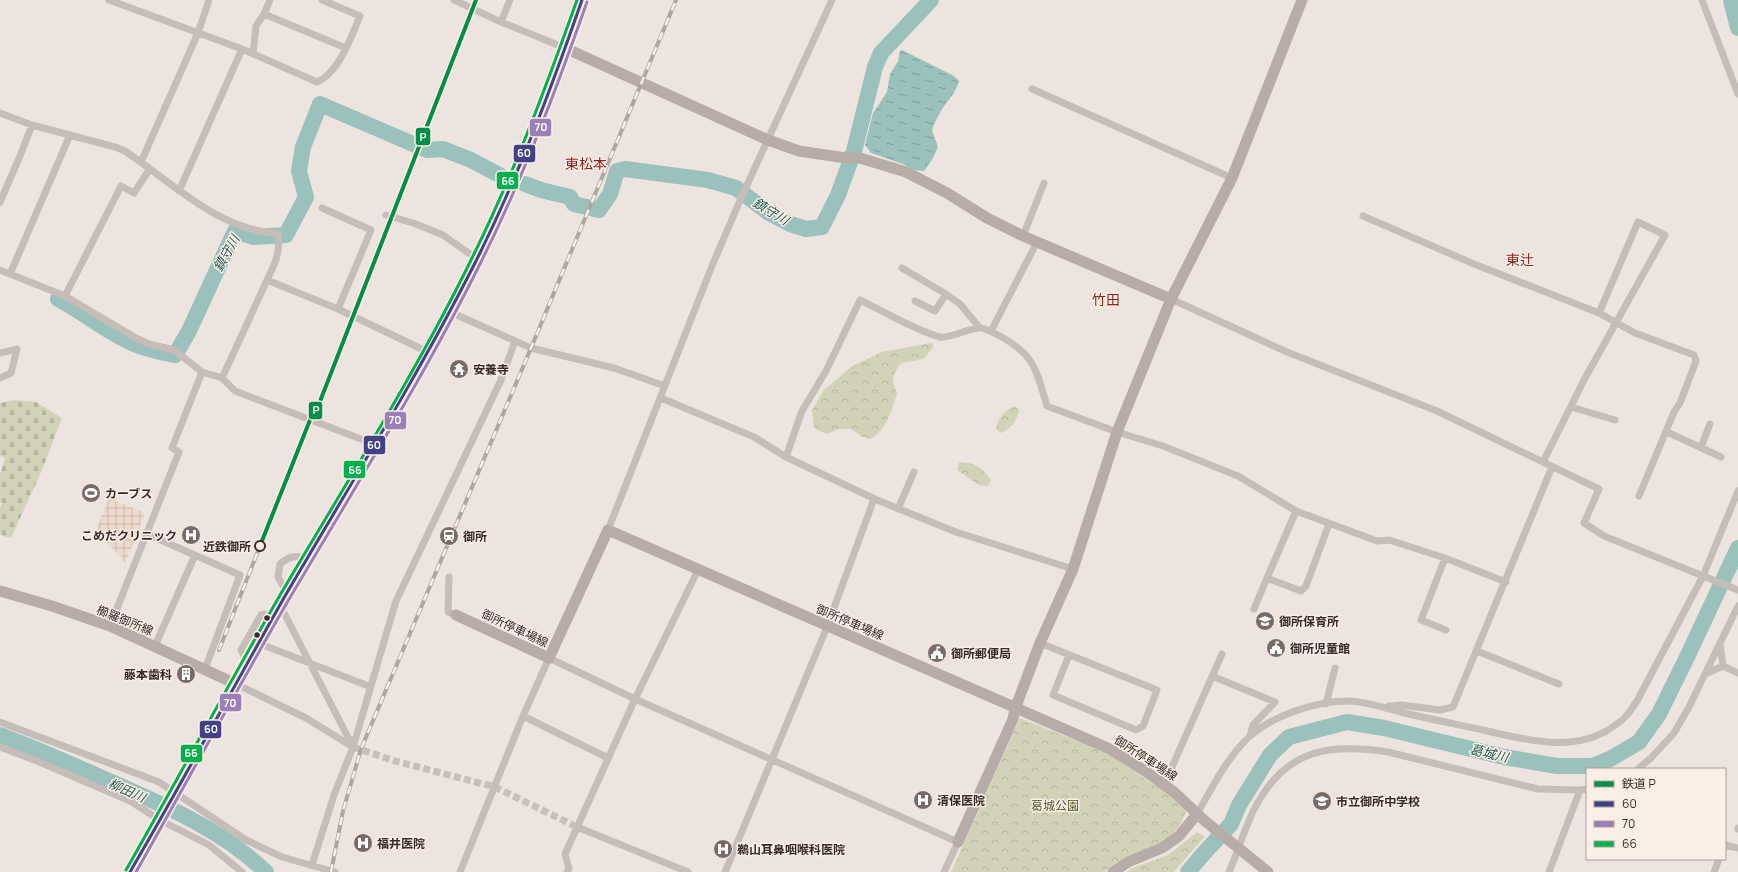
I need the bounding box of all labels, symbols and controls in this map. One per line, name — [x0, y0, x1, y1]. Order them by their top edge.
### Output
line badge: 70 — [529, 118, 552, 137]
text: 70 — [534, 119, 548, 134]
line badge: P — [415, 127, 431, 146]
text: P — [419, 129, 427, 144]
line badge: 60 — [513, 144, 536, 163]
text: 60 — [517, 145, 531, 160]
district label: 東松本 — [565, 154, 607, 173]
line badge: 66 — [496, 171, 519, 190]
text: 66 — [501, 173, 515, 188]
water label: 鎮守川 — [750, 193, 794, 230]
water label: 鎮守川 — [209, 230, 244, 274]
district label: 東辻 — [1506, 250, 1534, 269]
district label: 竹田 — [1092, 290, 1120, 309]
temple icon: 安養寺 — [448, 358, 470, 380]
place label: 安養寺 — [473, 361, 509, 378]
line badge: P — [308, 401, 323, 420]
text: P — [312, 402, 320, 417]
line badge: 70 — [384, 411, 407, 430]
text: 70 — [388, 412, 402, 427]
line badge: 60 — [363, 435, 386, 455]
text: 60 — [367, 437, 381, 452]
line badge: 66 — [343, 460, 366, 479]
text: 66 — [348, 462, 362, 477]
sports icon: カーブス — [80, 482, 102, 504]
place label: カーブス — [105, 485, 152, 502]
hospital icon: こめだクリニック — [180, 524, 202, 546]
station icon: 御所 — [438, 525, 460, 547]
place label: こめだクリニック — [81, 527, 177, 544]
place label: 御所 — [463, 528, 487, 545]
place label: 近鉄御所 — [203, 538, 251, 555]
marker: 近鉄御所 — [254, 540, 266, 552]
street label: 御所停車場線 — [814, 600, 886, 644]
street label: 櫛羅御所線 — [94, 601, 156, 639]
street label: 御所停車場線 — [479, 605, 551, 651]
school or university icon: 御所保育所 — [1254, 610, 1276, 632]
unlabelled marker — [262, 613, 272, 623]
place label: 御所保育所 — [1279, 613, 1339, 630]
unlabelled marker — [252, 630, 262, 640]
public building icon: 御所児童館 — [1265, 637, 1287, 659]
place label: 御所児童館 — [1290, 640, 1350, 657]
public building icon: 御所郵便局 — [926, 642, 948, 664]
place label: 御所郵便局 — [951, 645, 1011, 662]
building icon: 藤本歯科 — [175, 663, 197, 685]
place label: 藤本歯科 — [124, 666, 172, 683]
line badge: 70 — [219, 693, 242, 712]
text: 70 — [223, 695, 237, 710]
line badge: 60 — [199, 720, 222, 739]
text: 60 — [204, 721, 218, 736]
street label: 御所停車場線 — [1111, 731, 1181, 785]
water label: 葛城川 — [1468, 740, 1512, 767]
line badge: 66 — [180, 744, 203, 763]
text: 66 — [184, 745, 198, 760]
legend — [1586, 768, 1726, 860]
water label: 柳田川 — [106, 774, 150, 807]
text: 鉄道 P — [1622, 775, 1656, 792]
hospital icon: 清保医院 — [912, 789, 934, 811]
school or university icon: 市立御所中学校 — [1311, 790, 1333, 812]
place label: 清保医院 — [937, 792, 985, 809]
place label: 市立御所中学校 — [1336, 793, 1420, 810]
text: 60 — [1622, 795, 1637, 812]
park label: 葛城公園 — [1031, 797, 1079, 814]
text: 70 — [1622, 815, 1635, 832]
hospital icon: 福井医院 — [352, 832, 374, 854]
place label: 福井医院 — [377, 835, 425, 852]
text: 66 — [1622, 835, 1637, 852]
hospital icon: 鵜山耳鼻咽喉科医院 — [712, 838, 734, 860]
place label: 鵜山耳鼻咽喉科医院 — [737, 841, 845, 858]

